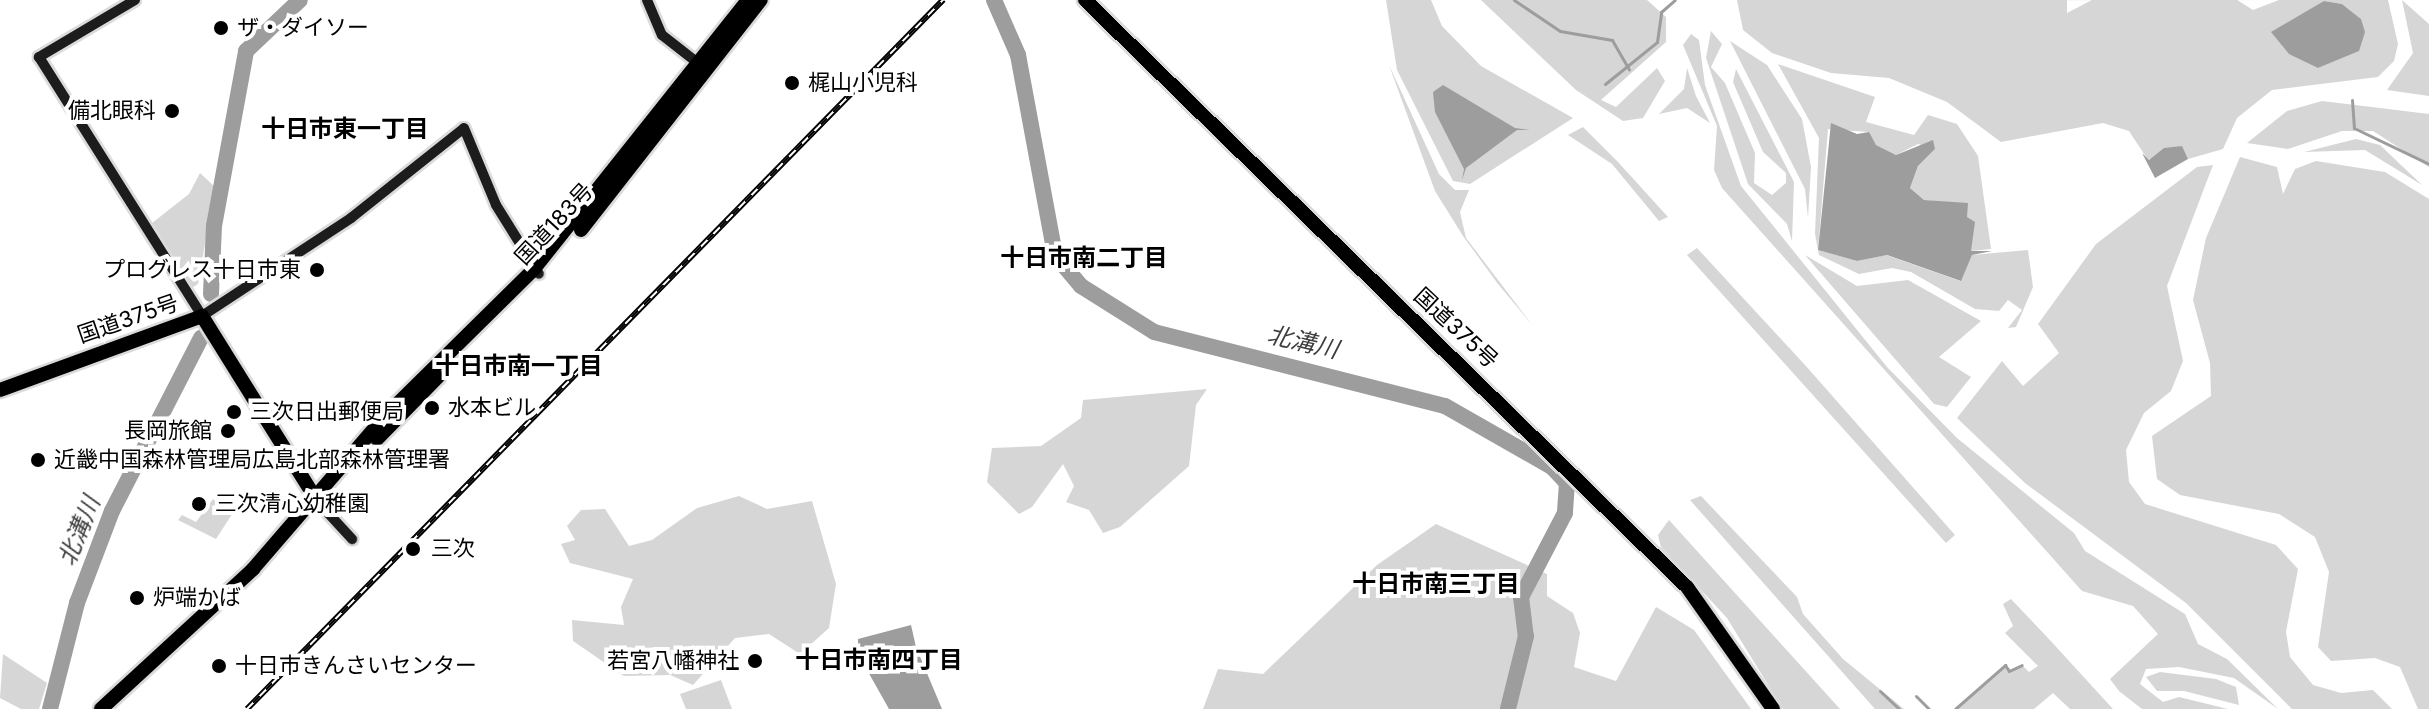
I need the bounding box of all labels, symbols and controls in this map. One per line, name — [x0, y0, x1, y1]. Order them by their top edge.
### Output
place label: ザ・ダイソー — [237, 15, 369, 41]
marker: ザ・ダイソー — [212, 19, 230, 37]
place label: 梶山小児科 — [808, 70, 918, 96]
marker: 梶山小児科 — [783, 74, 801, 92]
place label: 備北眼科 — [68, 98, 156, 124]
marker: 備北眼科 — [163, 102, 181, 120]
district label: 十日市東一丁目 — [261, 115, 429, 143]
street label: 国道183号 — [510, 178, 598, 270]
district label: 十日市南二丁目 — [1000, 244, 1168, 272]
place label: プログレス十日市東 — [103, 257, 301, 283]
marker: プログレス十日市東 — [308, 261, 326, 279]
street label: 国道375号 — [1409, 282, 1503, 374]
street label: 国道375号 — [74, 289, 182, 349]
water label: 北溝川 — [1265, 320, 1341, 364]
district label: 十日市南一丁目 — [435, 352, 603, 380]
place label: 水本ビル — [448, 395, 536, 421]
place label: 三次日出郵便局 — [250, 399, 404, 425]
marker: 水本ビル — [423, 399, 441, 417]
marker: 三次日出郵便局 — [225, 403, 243, 421]
place label: 長岡旅館 — [124, 418, 212, 444]
marker: 長岡旅館 — [219, 422, 237, 440]
place label: 近畿中国森林管理局広島北部森林管理署 — [54, 447, 450, 473]
marker: 近畿中国森林管理局広島北部森林管理署 — [29, 451, 47, 469]
place label: 三次清心幼稚園 — [215, 491, 369, 517]
water label: 北溝川 — [52, 492, 106, 570]
marker: 三次清心幼稚園 — [190, 495, 208, 513]
place label: 三次 — [431, 536, 475, 562]
marker: 三次 — [402, 538, 424, 560]
district label: 十日市南三丁目 — [1352, 570, 1520, 598]
place label: 炉端かば — [153, 585, 241, 611]
marker: 炉端かば — [128, 589, 146, 607]
district label: 十日市南四丁目 — [795, 646, 963, 674]
place label: 若宮八幡神社 — [607, 648, 739, 674]
marker: 若宮八幡神社 — [746, 652, 764, 670]
place label: 十日市きんさいセンター — [235, 653, 477, 679]
marker: 十日市きんさいセンター — [210, 657, 228, 675]

